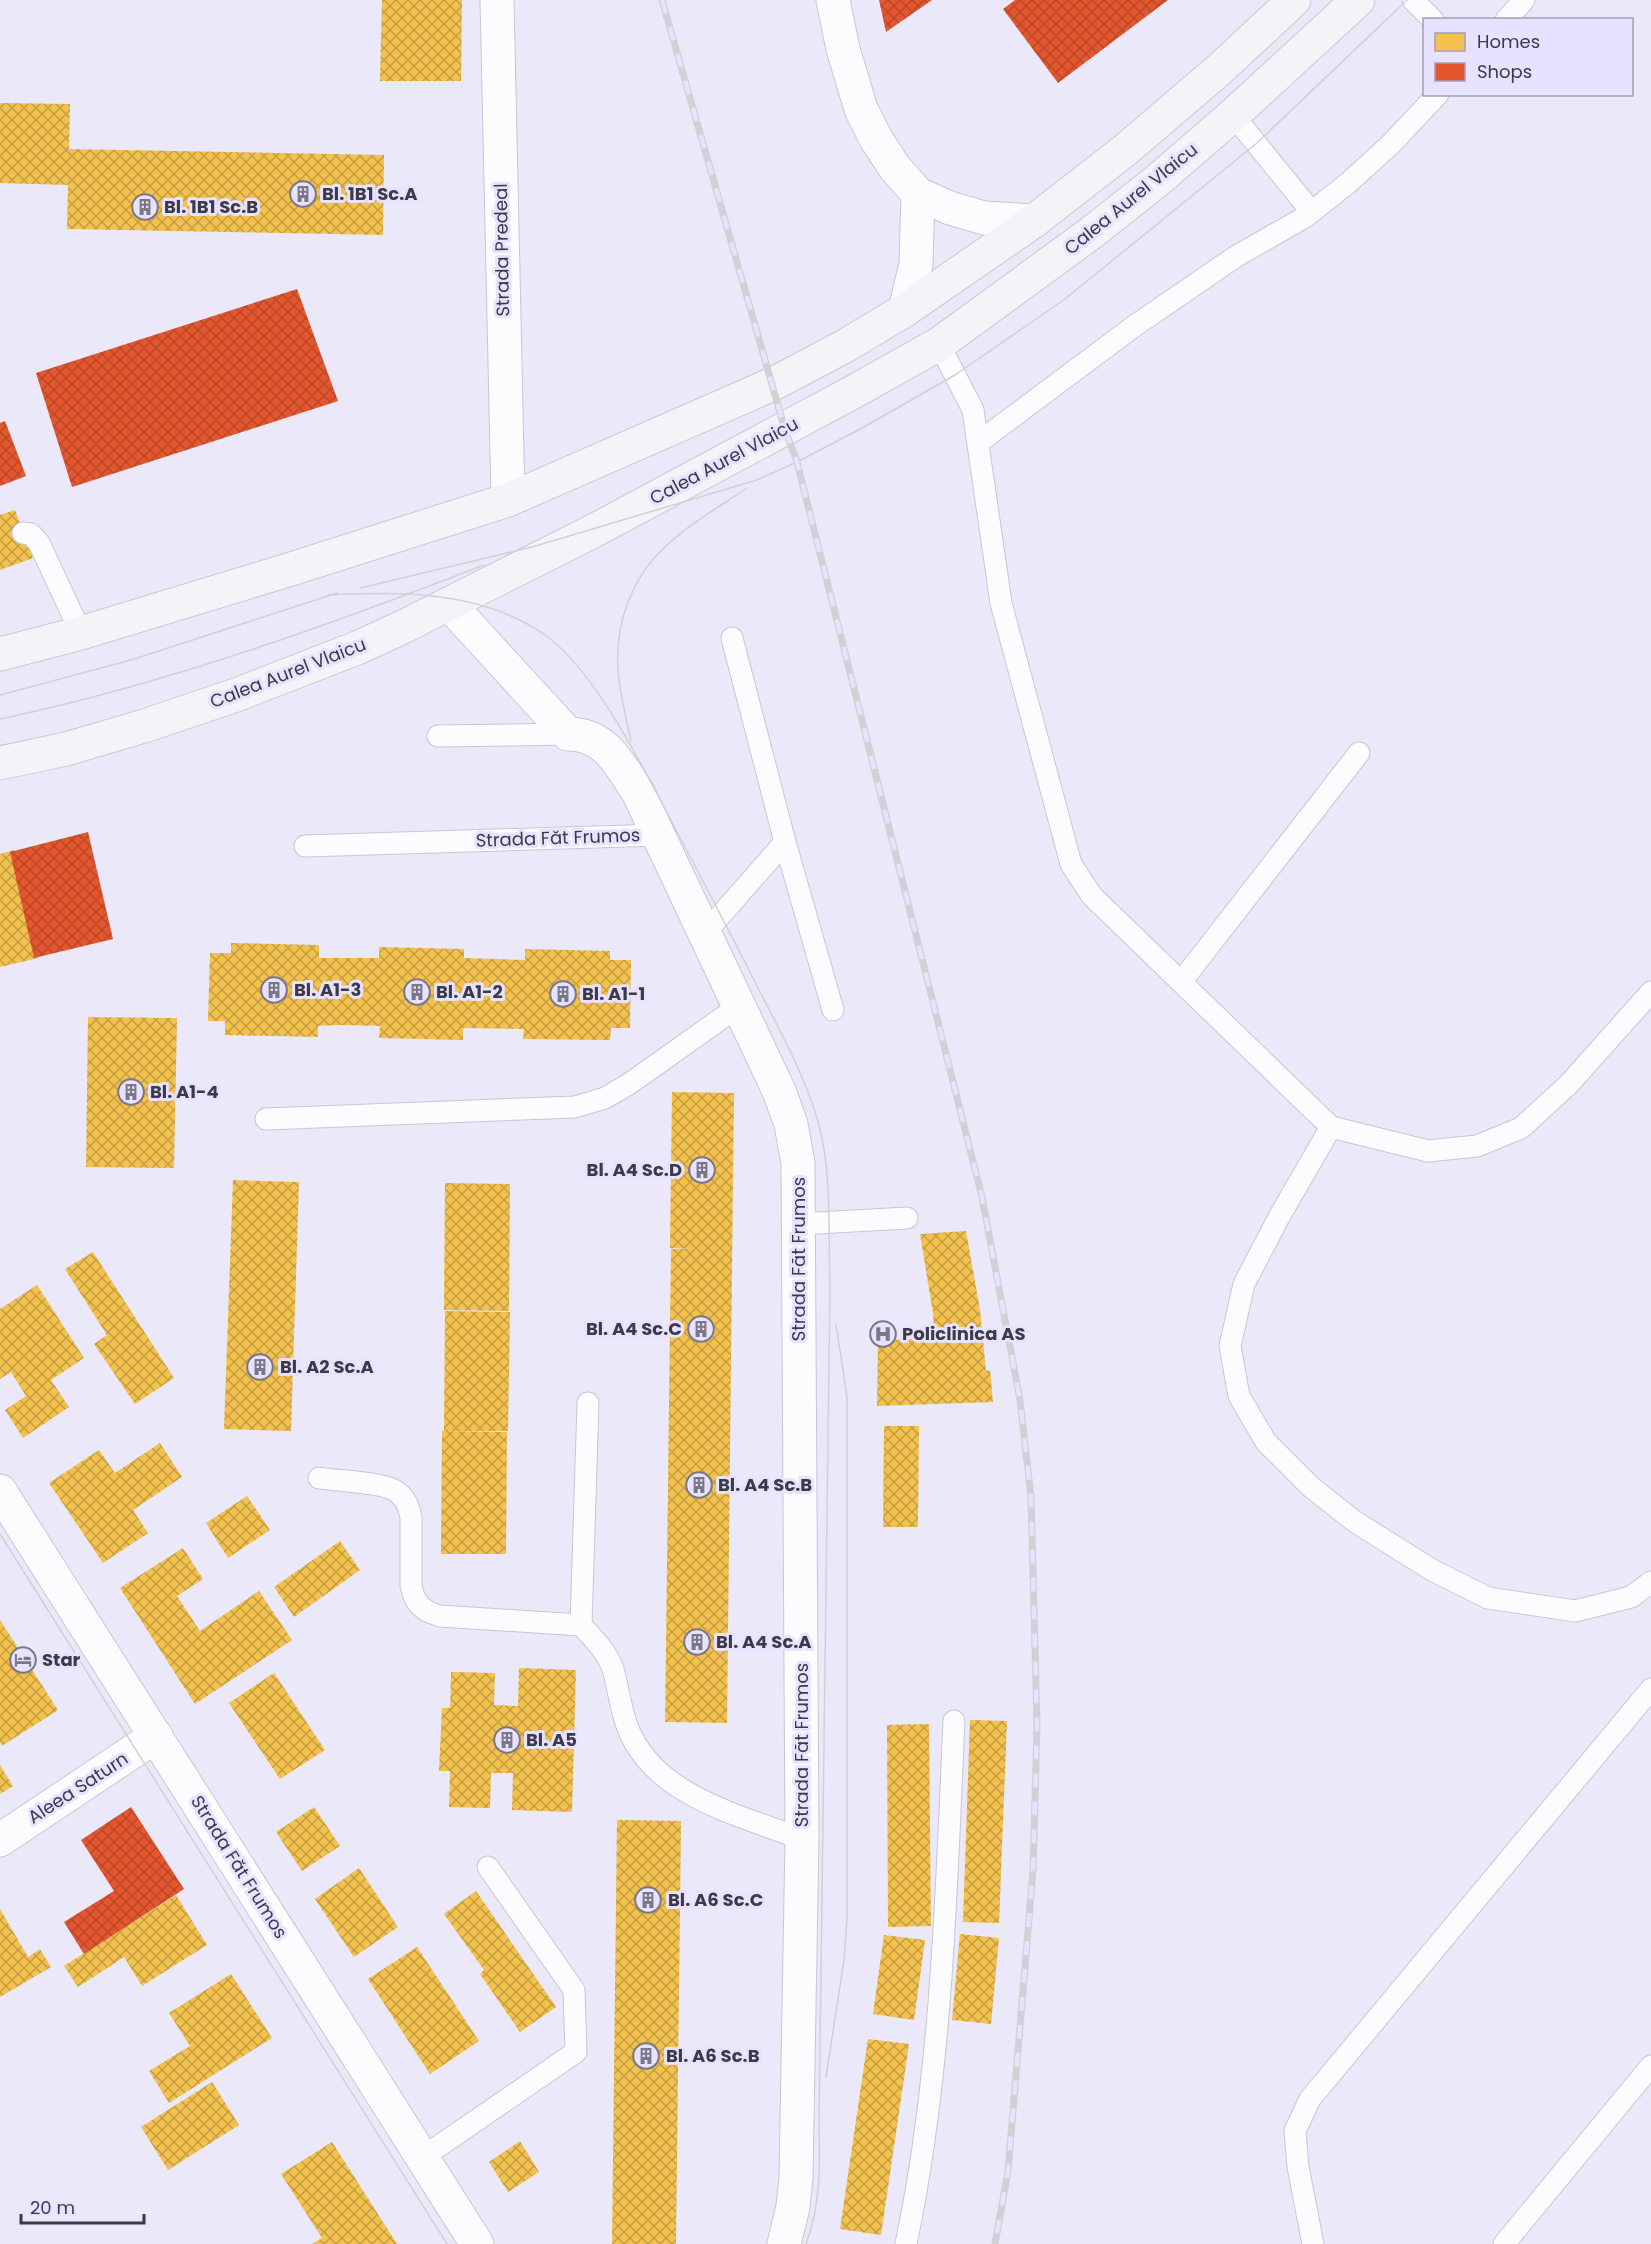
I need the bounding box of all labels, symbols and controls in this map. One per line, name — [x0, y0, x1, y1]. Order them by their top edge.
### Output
legend — [1423, 18, 1633, 96]
text: Homes — [1477, 29, 1540, 54]
text: Shops — [1477, 59, 1532, 84]
street label: Calea Aurel Vlaicu — [1059, 137, 1203, 260]
building icon: Bl. 1B1 Sc.A — [288, 179, 318, 209]
place label: Bl. 1B1 Sc.A — [322, 181, 418, 206]
street label: Strada Predeal — [488, 183, 515, 317]
building icon: Bl. 1B1 Sc.B — [130, 192, 160, 222]
place label: Bl. 1B1 Sc.B — [164, 194, 258, 219]
street label: Calea Aurel Vlaicu — [645, 411, 802, 510]
street label: Calea Aurel Vlaicu — [206, 631, 369, 714]
street label: Strada Făt Frumos — [475, 822, 641, 853]
building icon: Bl. A1-3 — [259, 975, 289, 1005]
place label: Bl. A1-3 — [294, 977, 361, 1002]
building icon: Bl. A1-2 — [402, 977, 432, 1007]
place label: Bl. A1-2 — [436, 979, 503, 1004]
building icon: Bl. A1-1 — [548, 979, 578, 1009]
place label: Bl. A1-1 — [582, 981, 645, 1006]
building icon: Bl. A1-4 — [116, 1077, 146, 1107]
place label: Bl. A1-4 — [150, 1079, 219, 1104]
building icon: Bl. A4 Sc.D — [687, 1155, 717, 1185]
place label: Bl. A4 Sc.D — [587, 1157, 682, 1182]
street label: Strada Făt Frumos — [786, 1177, 811, 1341]
building icon: Bl. A4 Sc.C — [686, 1314, 716, 1344]
place label: Bl. A4 Sc.C — [586, 1316, 682, 1341]
hospital icon: Policlinica AS — [868, 1319, 898, 1349]
place label: Policlinica AS — [902, 1321, 1026, 1346]
building icon: Bl. A2 Sc.A — [245, 1352, 275, 1382]
place label: Bl. A2 Sc.A — [280, 1354, 374, 1379]
building icon: Bl. A4 Sc.B — [684, 1470, 714, 1500]
place label: Bl. A4 Sc.B — [718, 1472, 812, 1497]
building icon: Bl. A4 Sc.A — [682, 1627, 712, 1657]
place label: Bl. A4 Sc.A — [716, 1629, 812, 1654]
hotel icon: Star — [8, 1645, 38, 1675]
place label: Star — [42, 1647, 81, 1672]
street label: Strada Făt Frumos — [789, 1663, 814, 1827]
building icon: Bl. A5 — [492, 1725, 522, 1755]
place label: Bl. A5 — [526, 1727, 577, 1752]
street label: Aleea Saturn — [23, 1746, 133, 1829]
street label: Strada Făt Frumos — [185, 1790, 294, 1943]
building icon: Bl. A6 Sc.C — [633, 1885, 663, 1915]
place label: Bl. A6 Sc.C — [668, 1887, 763, 1912]
building icon: Bl. A6 Sc.B — [631, 2041, 661, 2071]
place label: Bl. A6 Sc.B — [666, 2043, 760, 2068]
scale bar — [21, 2187, 144, 2225]
text: 20 m — [30, 2195, 75, 2220]

